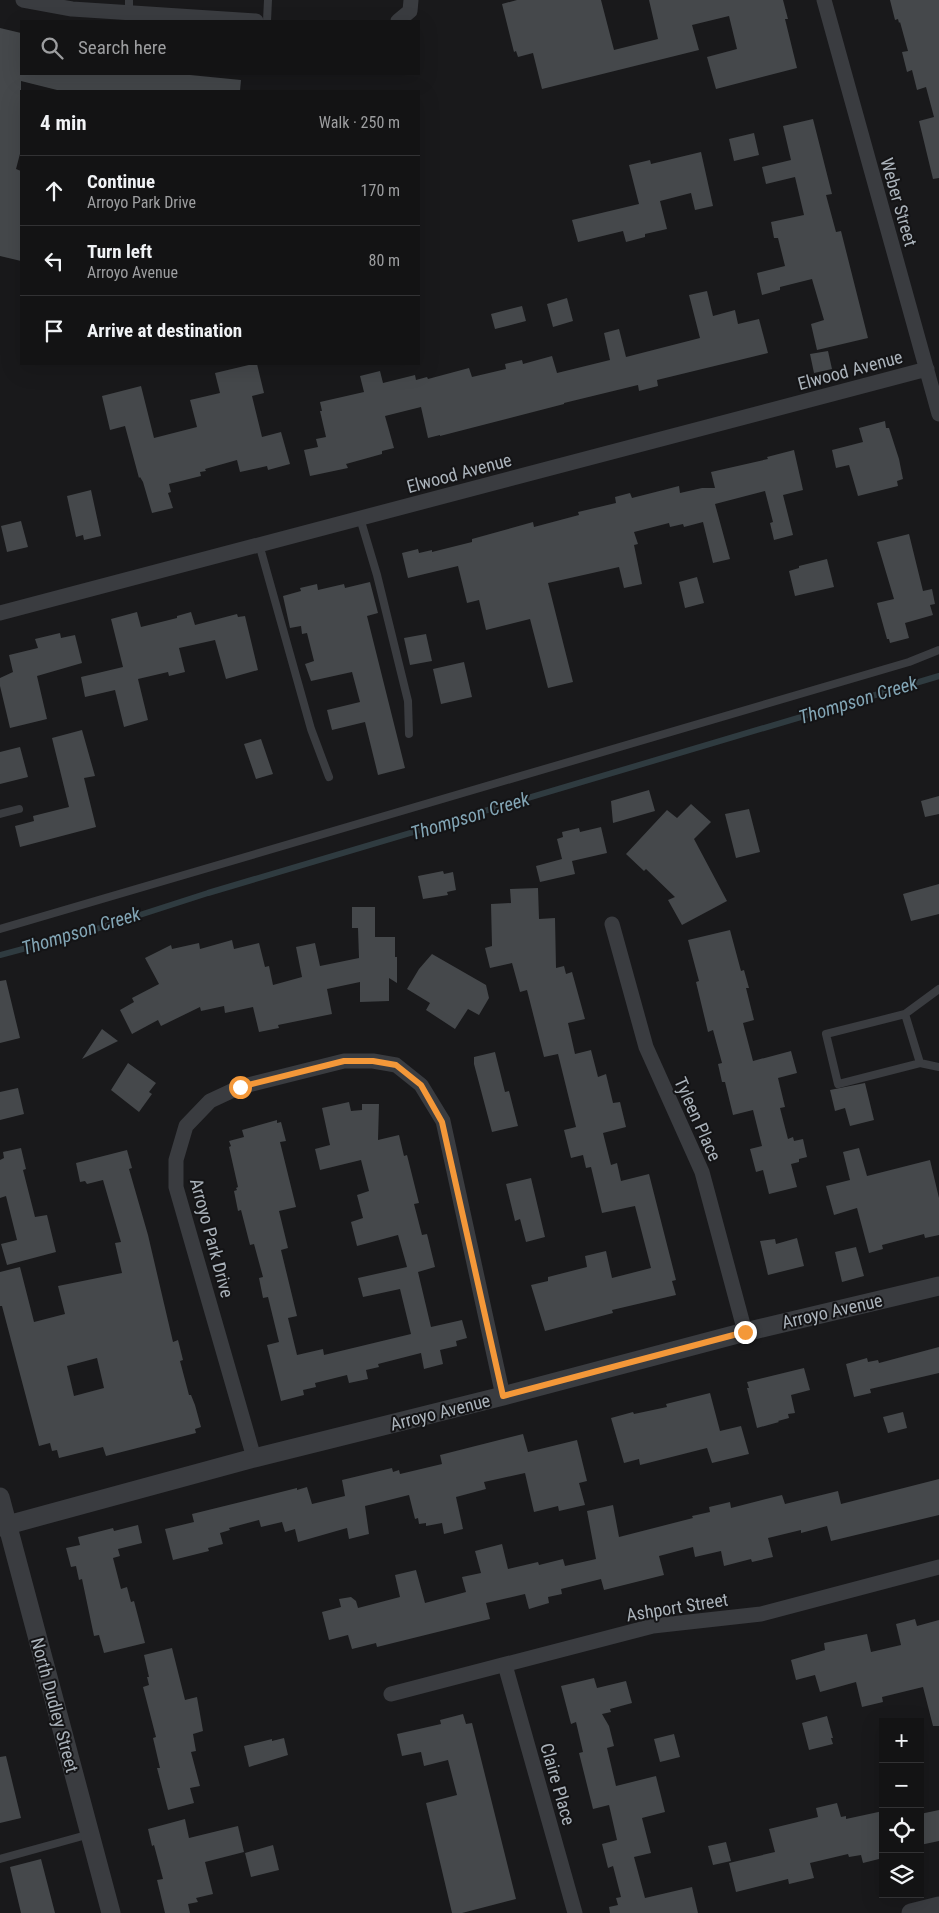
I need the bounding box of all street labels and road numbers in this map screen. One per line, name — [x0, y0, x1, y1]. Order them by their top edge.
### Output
street label: Weber Street — [876, 155, 922, 249]
street label: Elwood Avenue — [795, 346, 905, 394]
street label: Elwood Avenue — [404, 449, 514, 497]
street label: Tyleen Place — [670, 1074, 726, 1164]
street label: Arroyo Park Drive — [186, 1176, 238, 1300]
street label: Arroyo Avenue — [780, 1289, 884, 1333]
street label: Arroyo Avenue — [388, 1389, 492, 1435]
street label: Ashport Street — [625, 1589, 729, 1625]
street label: North Dudley Street — [27, 1635, 83, 1775]
street label: Claire Place — [536, 1741, 580, 1827]

